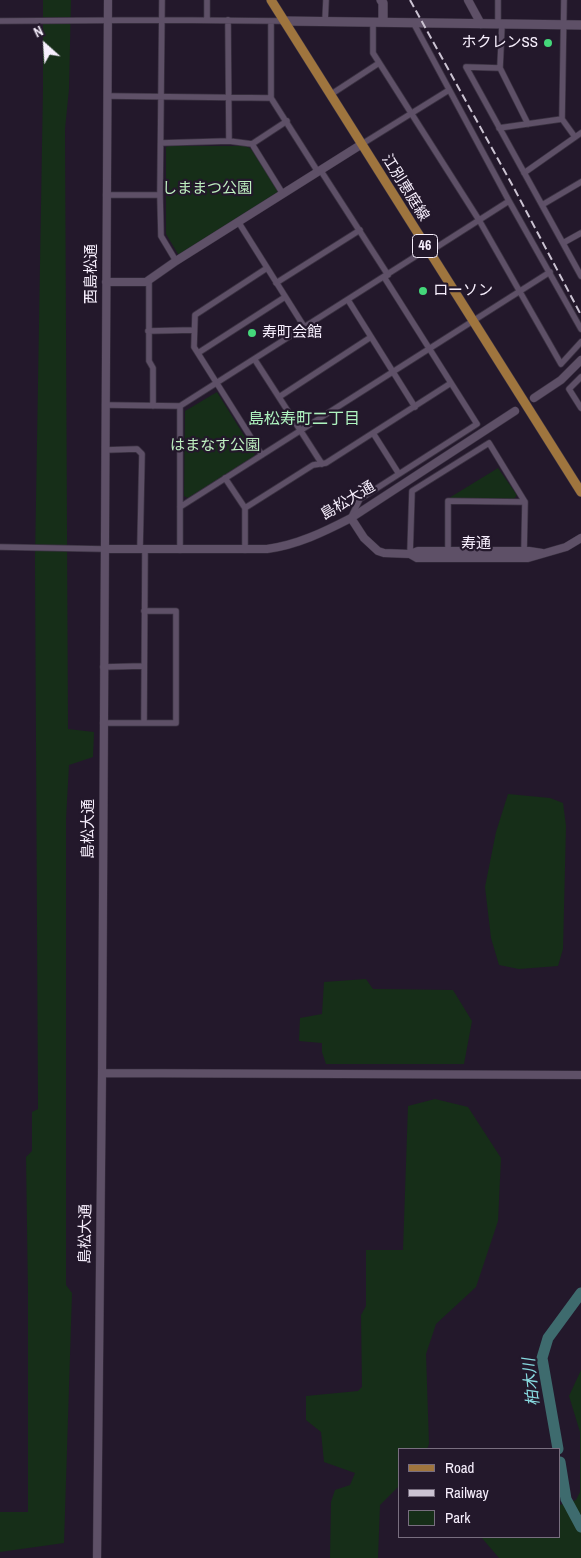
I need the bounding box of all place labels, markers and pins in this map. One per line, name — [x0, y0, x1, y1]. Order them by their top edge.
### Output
place label: ホクレンSS — [462, 34, 538, 52]
marker: ホクレンSS — [542, 37, 554, 49]
place label: ローソン — [433, 282, 493, 300]
marker: ローソン — [417, 285, 429, 297]
place label: 寿町会館 — [262, 324, 322, 342]
marker: 寿町会館 — [246, 327, 258, 339]

